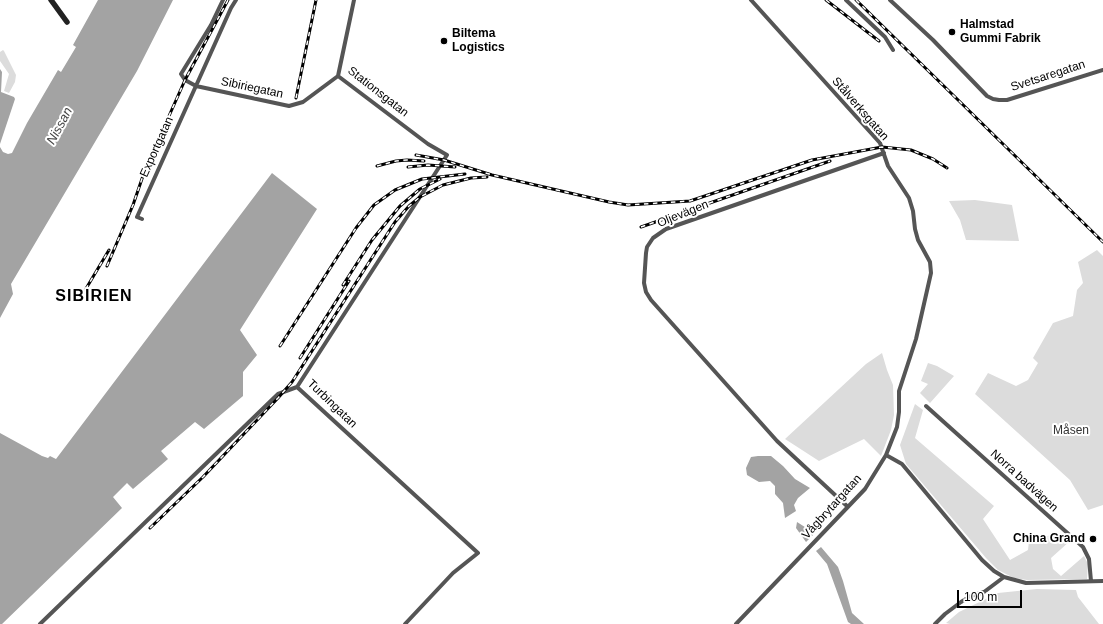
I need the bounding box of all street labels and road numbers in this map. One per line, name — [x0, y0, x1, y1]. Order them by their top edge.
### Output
street label: Svetsaregatan — [1009, 57, 1087, 95]
street label: Stationsgatan — [345, 64, 411, 120]
street label: Sibiriegatan — [220, 74, 284, 102]
street label: Stålverksgatan — [829, 74, 891, 144]
street label: Exportgatan — [137, 115, 177, 179]
street label: Oljevägen — [655, 197, 711, 231]
street label: Turbingatan — [304, 377, 360, 431]
street label: Norra badvägen — [987, 447, 1061, 515]
street label: Vågbrytargatan — [799, 472, 865, 542]

